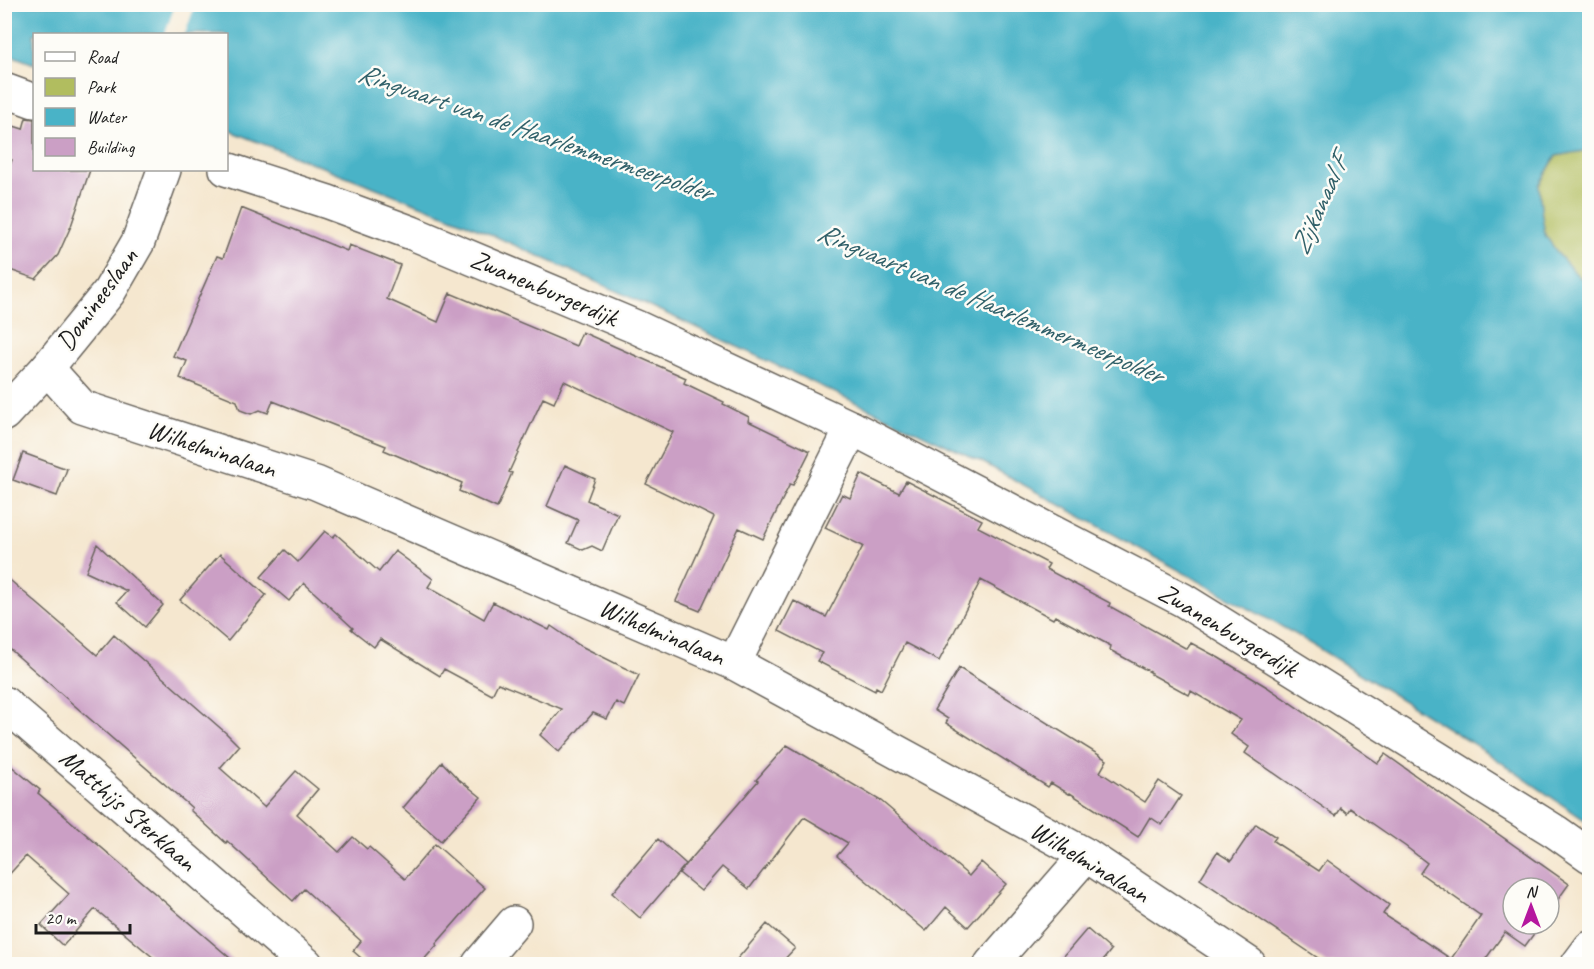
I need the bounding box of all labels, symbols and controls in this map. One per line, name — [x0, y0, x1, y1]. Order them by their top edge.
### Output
legend — [33, 33, 228, 171]
text: Road — [87, 46, 120, 68]
water label: Ringvaart van de Haarlemmermeerpolder — [354, 56, 721, 210]
text: Park — [87, 76, 117, 98]
text: Water — [87, 106, 128, 128]
text: Building — [87, 136, 136, 158]
water label: Zijkanaal F — [1282, 142, 1360, 259]
water label: Ringvaart van de Haarlemmermeerpolder — [813, 215, 1172, 393]
street label: Domineeslaan — [49, 241, 145, 357]
street label: Zwanenburgerdijk — [466, 242, 625, 335]
street label: Wilhelminalaan — [144, 413, 282, 486]
street label: Zwanenburgerdijk — [1152, 576, 1306, 686]
street label: Wilhelminalaan — [594, 591, 731, 674]
street label: Matthijs Sterklaan — [53, 742, 204, 879]
street label: Wilhelminalaan — [1024, 814, 1157, 911]
north arrow — [1501, 876, 1561, 936]
text: N — [1526, 882, 1539, 902]
scale bar — [36, 897, 130, 935]
text: 20 m — [45, 907, 78, 929]

